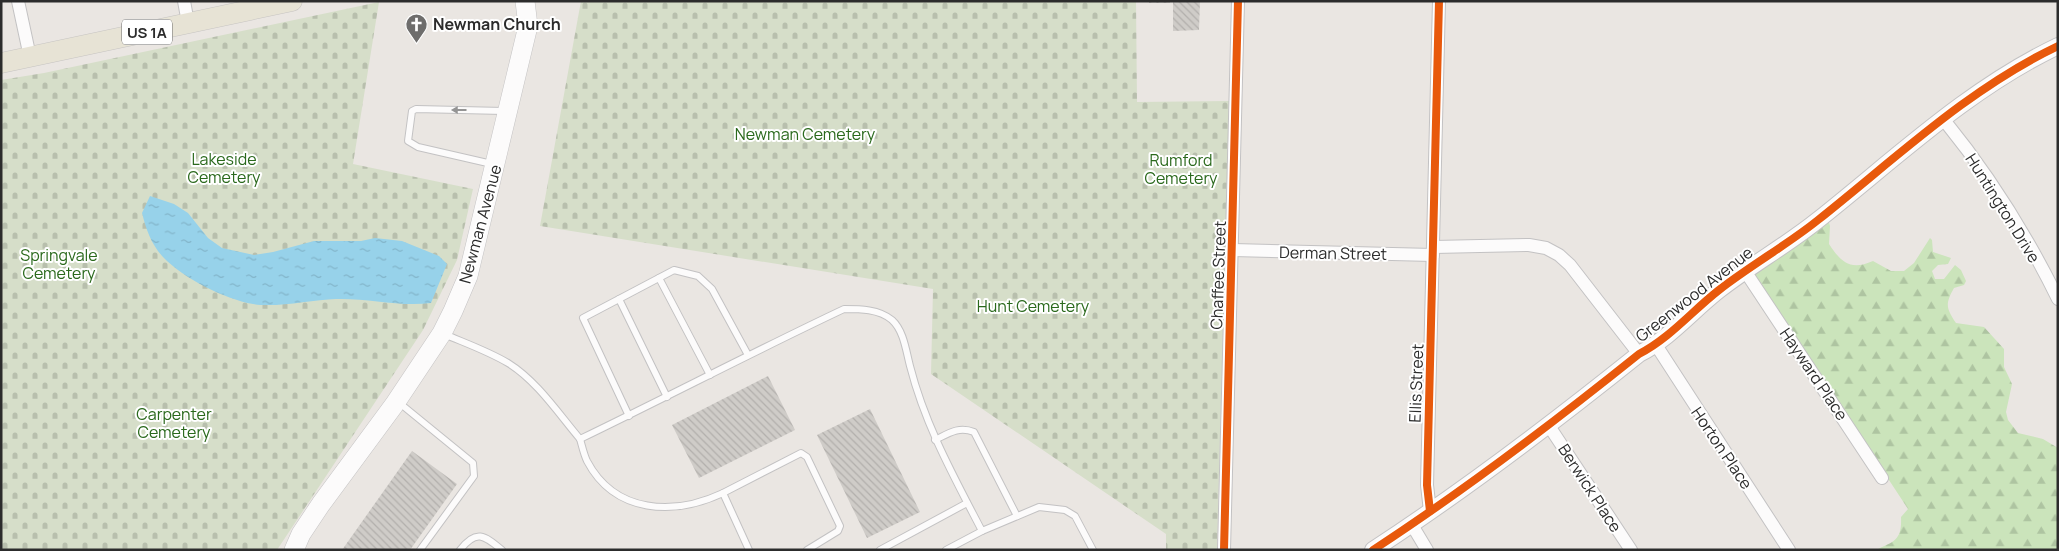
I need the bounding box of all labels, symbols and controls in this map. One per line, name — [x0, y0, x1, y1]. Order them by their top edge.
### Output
church icon: Newman Church — [405, 12, 429, 43]
place label: Newman Church — [433, 13, 561, 35]
road number: US 1A — [122, 20, 172, 44]
one-way arrow — [451, 106, 467, 114]
park label: Newman Cemetery — [735, 123, 876, 145]
park label: Lakeside Cemetery — [188, 148, 261, 188]
park label: Rumford Cemetery — [1145, 149, 1218, 189]
street label: Huntington Drive — [1961, 149, 2045, 267]
street label: Newman Avenue — [454, 162, 506, 286]
street label: Chaffee Street — [1205, 220, 1231, 330]
street label: Derman Street — [1279, 241, 1387, 265]
street label: Greenwood Avenue — [1631, 241, 1757, 347]
park label: Springvale Cemetery — [20, 244, 98, 284]
park label: Hunt Cemetery — [977, 295, 1090, 317]
street label: Hayward Place — [1775, 323, 1853, 425]
street label: Ellis Street — [1404, 343, 1428, 423]
park label: Carpenter Cemetery — [136, 403, 212, 443]
street label: Horton Place — [1686, 403, 1758, 493]
street label: Berwick Place — [1553, 440, 1627, 536]

